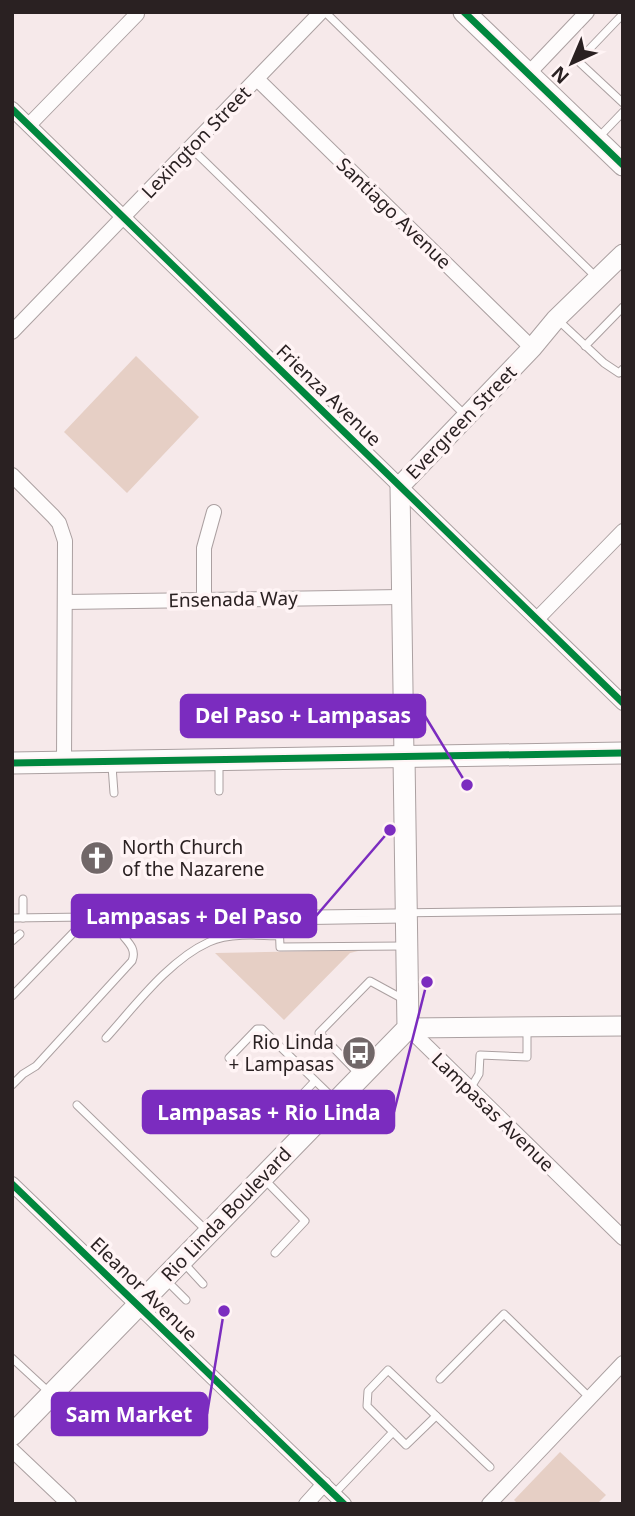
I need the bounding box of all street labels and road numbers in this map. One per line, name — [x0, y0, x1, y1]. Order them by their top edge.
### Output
street label: Lexington Street — [136, 80, 256, 204]
street label: Santiago Avenue — [331, 152, 457, 274]
street label: Frienza Avenue — [271, 338, 387, 452]
street label: Evergreen Street — [400, 359, 522, 485]
street label: Ensenada Way — [168, 585, 298, 613]
street label: Lampasas Avenue — [426, 1047, 560, 1177]
street label: Rio Linda Boulevard — [155, 1141, 297, 1287]
street label: Eleanor Avenue — [85, 1231, 203, 1347]

